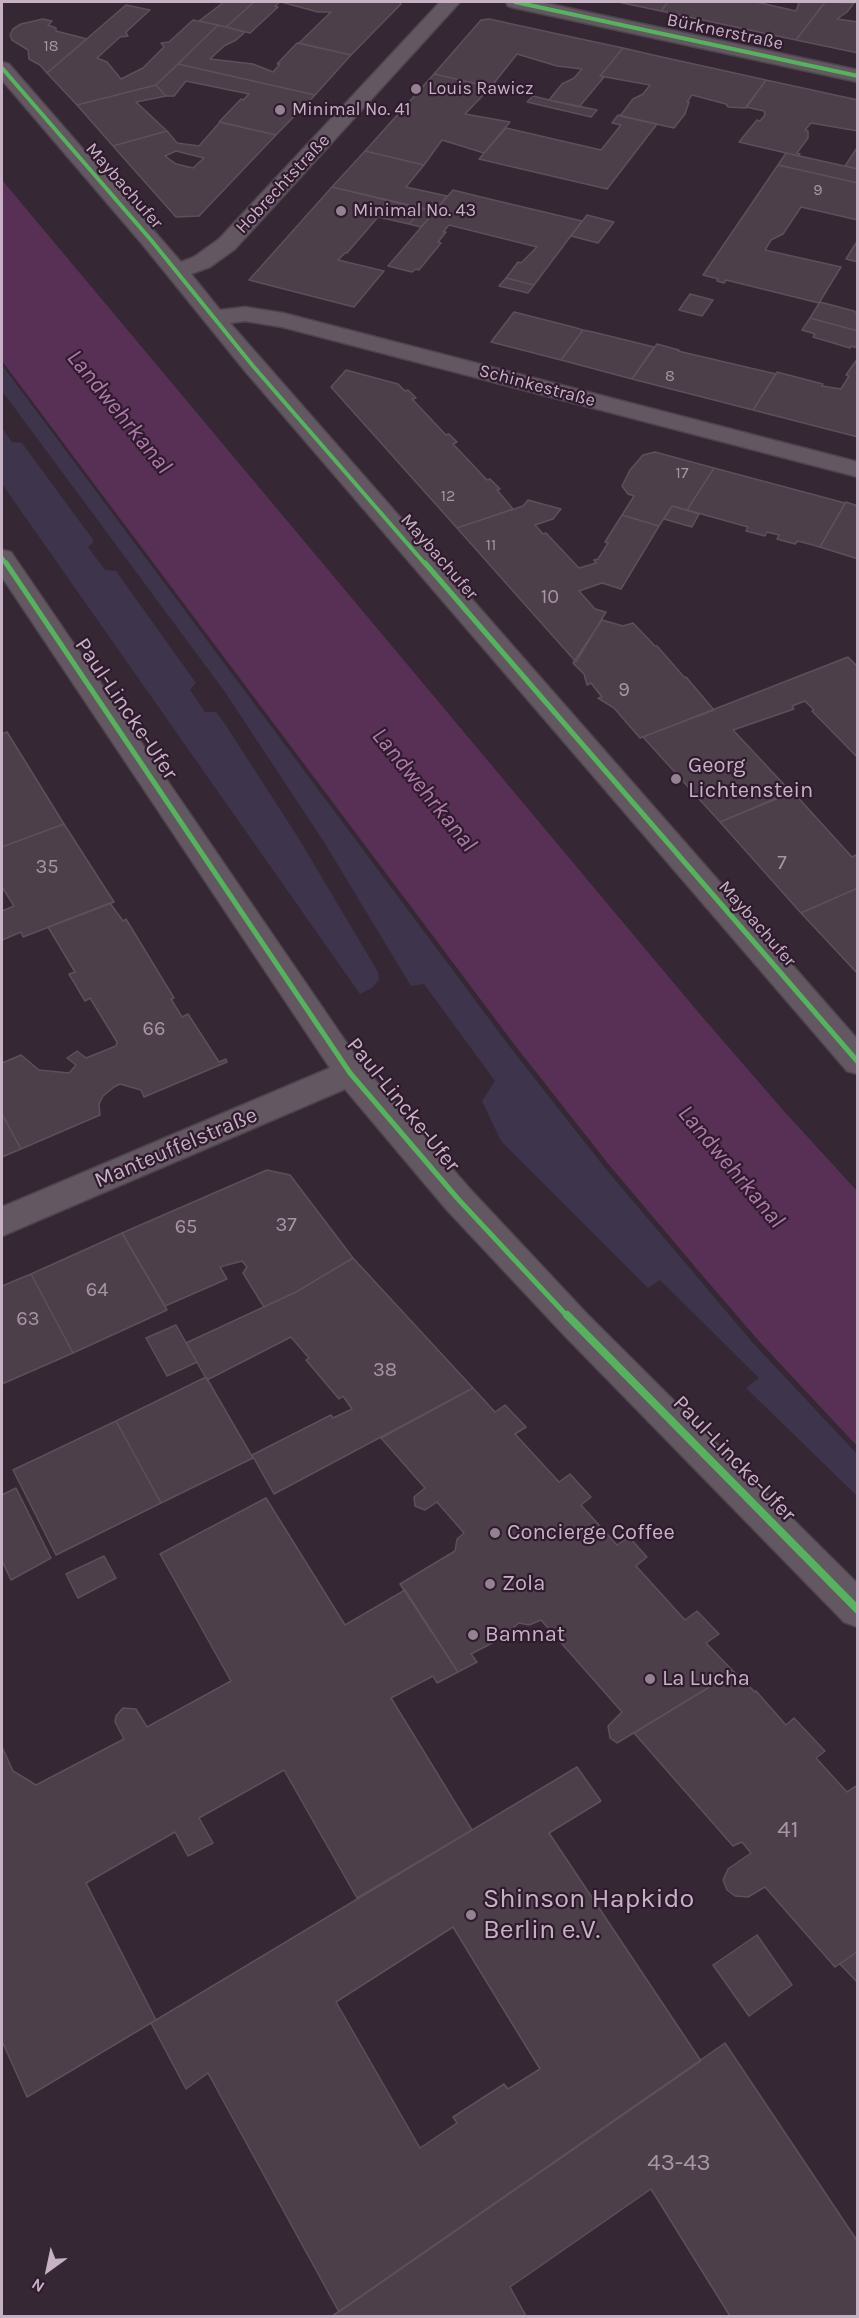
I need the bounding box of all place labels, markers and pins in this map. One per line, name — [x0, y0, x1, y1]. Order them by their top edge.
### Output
place label: Louis Rawicz — [428, 78, 533, 100]
marker: Louis Rawicz — [409, 82, 423, 96]
place label: Minimal No. 41 — [292, 99, 411, 121]
marker: Minimal No. 41 — [273, 103, 287, 117]
place label: Minimal No. 43 — [353, 200, 476, 222]
marker: Minimal No. 43 — [334, 204, 348, 218]
place label: Georg Lichtenstein — [688, 753, 813, 804]
marker: Georg Lichtenstein — [669, 772, 683, 786]
place label: Concierge Coffee — [507, 1520, 675, 1546]
marker: Concierge Coffee — [488, 1526, 502, 1540]
place label: Zola — [502, 1571, 545, 1597]
marker: Zola — [483, 1577, 497, 1591]
place label: Bamnat — [485, 1622, 565, 1648]
marker: Bamnat — [466, 1628, 480, 1642]
place label: La Lucha — [662, 1666, 750, 1692]
marker: La Lucha — [643, 1672, 657, 1686]
place label: Shinson Hapkido Berlin e.V. — [483, 1883, 694, 1946]
marker: Shinson Hapkido Berlin e.V. — [464, 1908, 478, 1922]

